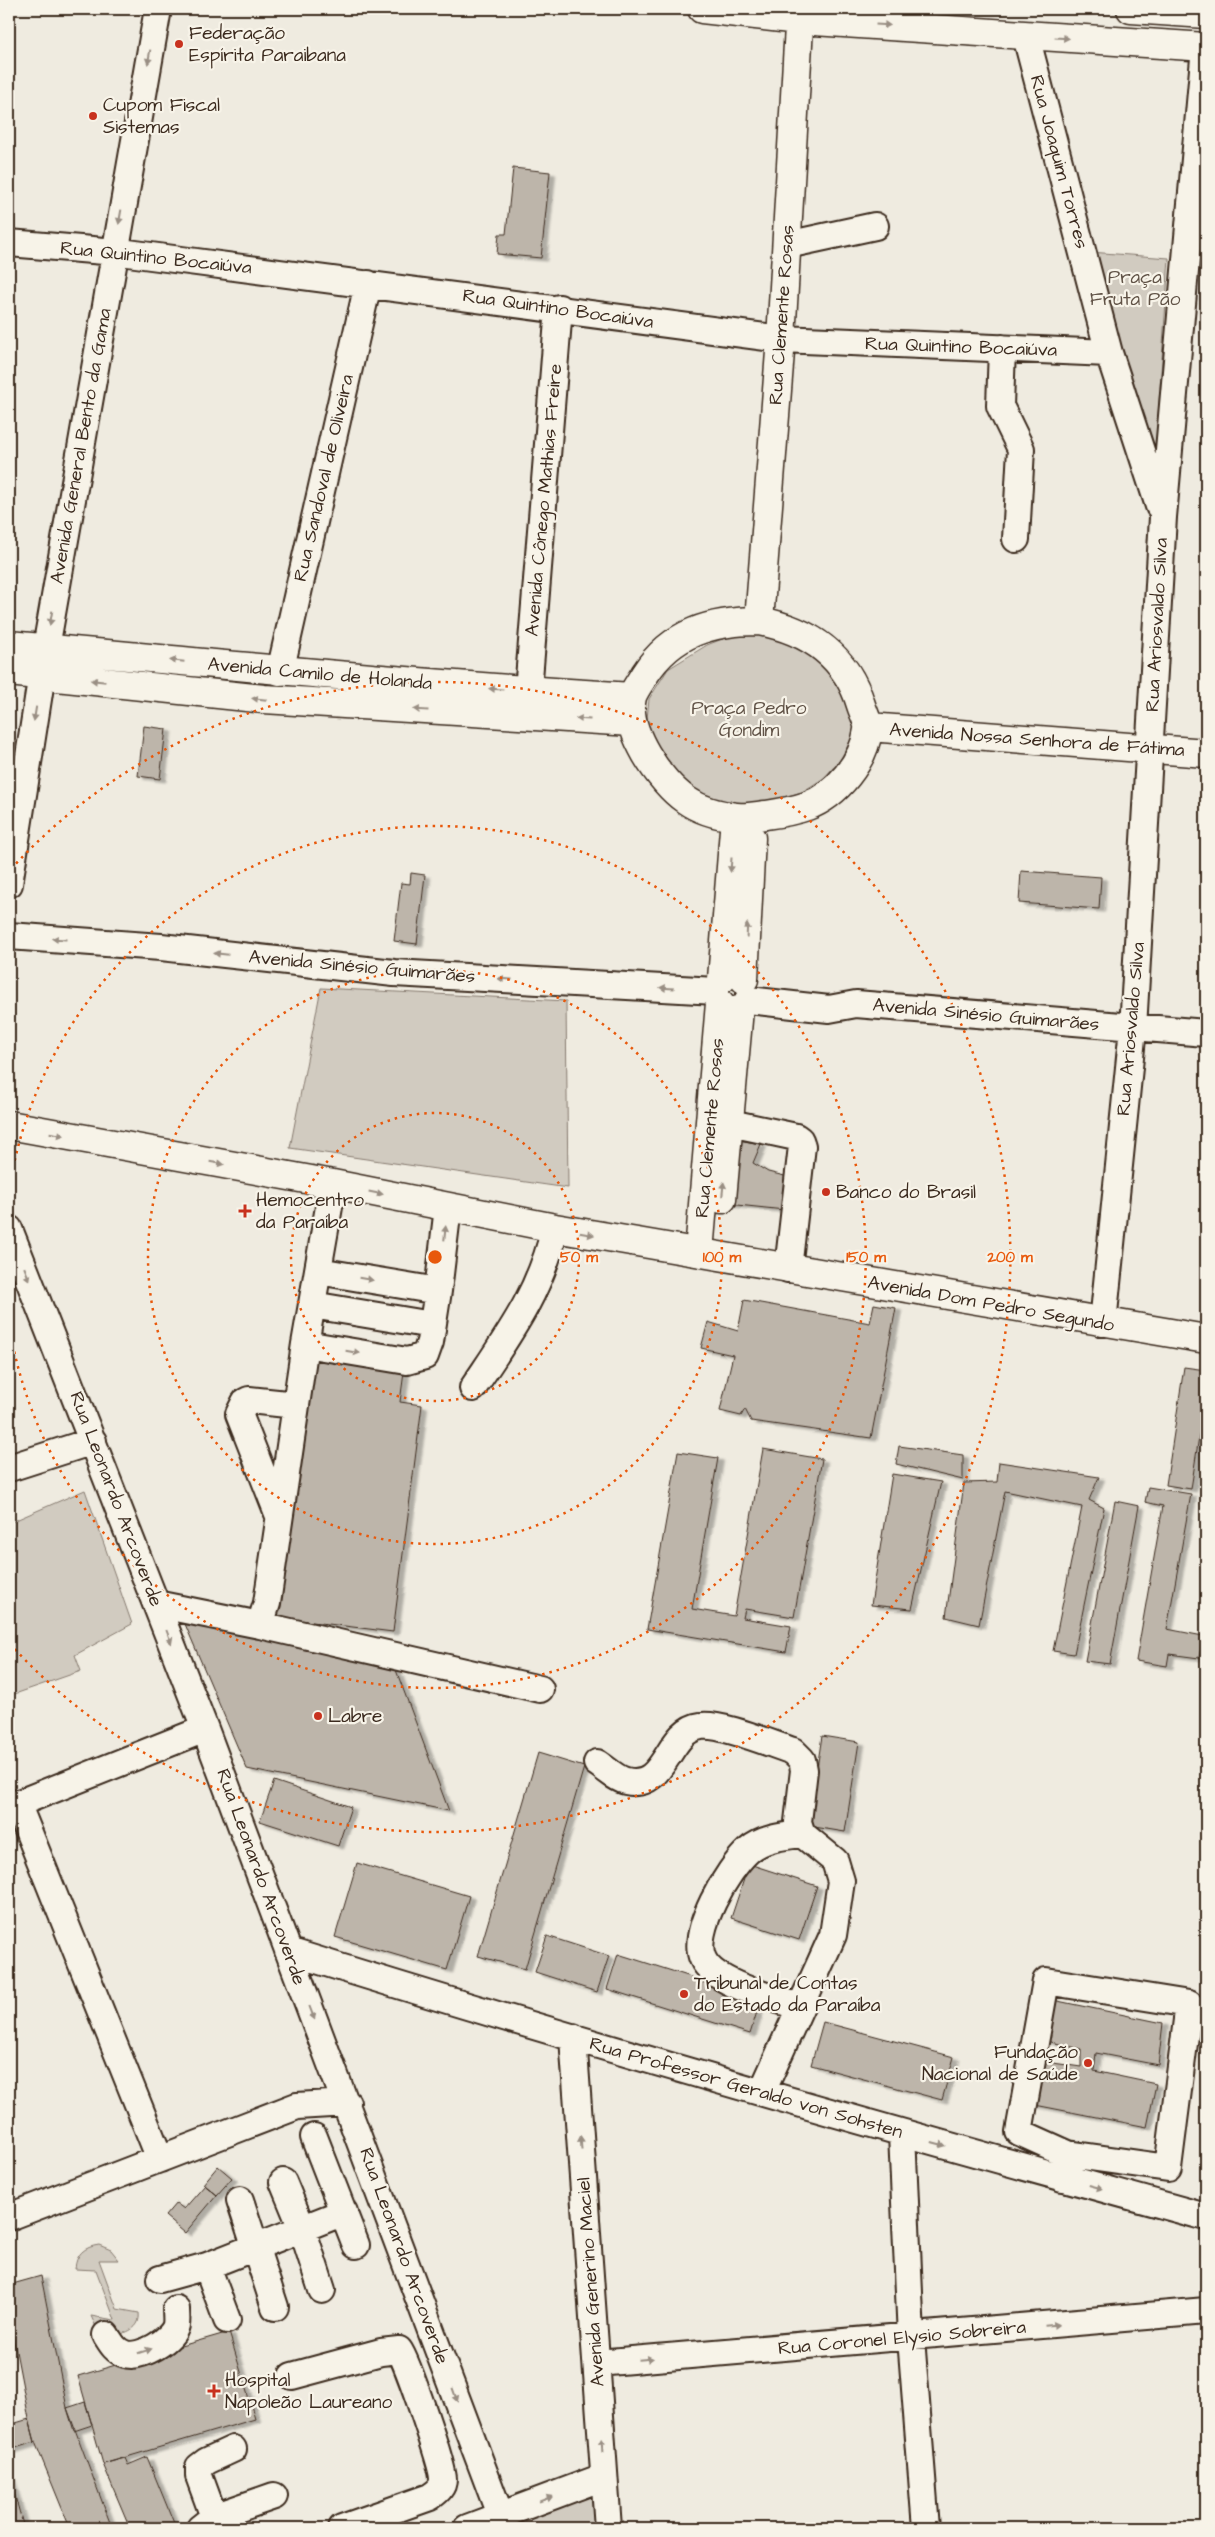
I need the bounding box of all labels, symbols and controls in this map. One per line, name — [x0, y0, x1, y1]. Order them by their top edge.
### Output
place label: Federação Espírita Paraibana — [189, 20, 346, 69]
one-way arrow — [875, 22, 891, 30]
one-way arrow — [1055, 35, 1071, 43]
marker: Federação Espírita Paraibana — [173, 38, 185, 50]
one-way arrow — [145, 49, 153, 65]
street label: Rua Joaquim Torres — [1023, 72, 1095, 252]
place label: Cupom Fiscal Sistemas — [103, 92, 220, 141]
marker: Cupom Fiscal Sistemas — [87, 110, 99, 122]
one-way arrow — [116, 209, 124, 225]
street label: Rua Clemente Rosas — [762, 224, 802, 406]
street label: Rua Quintino Bocaiúva — [59, 235, 253, 282]
park label: Praça Fruta Pão — [1090, 264, 1181, 313]
street label: Rua Quintino Bocaiúva — [461, 282, 655, 336]
street label: Avenida General Bento da Gama — [43, 306, 119, 586]
street label: Rua Quintino Bocaiúva — [864, 330, 1058, 364]
street label: Avenida Cônego Mathias Freire — [519, 363, 570, 637]
street label: Rua Sandoval de Oliveira — [287, 371, 361, 584]
street label: Rua Ariosvaldo Silva — [1139, 537, 1175, 713]
one-way arrow — [47, 611, 55, 627]
street label: Avenida Camilo de Holanda — [207, 651, 434, 697]
one-way arrow — [169, 657, 185, 665]
one-way arrow — [89, 677, 105, 685]
one-way arrow — [488, 684, 504, 692]
one-way arrow — [251, 695, 267, 703]
park label: Praça Pedro Gondim — [692, 695, 807, 744]
one-way arrow — [413, 705, 429, 713]
one-way arrow — [31, 706, 39, 722]
one-way arrow — [575, 715, 591, 723]
street label: Avenida Nossa Senhora de Fátima — [888, 716, 1186, 764]
one-way arrow — [727, 857, 735, 873]
one-way arrow — [743, 922, 751, 938]
one-way arrow — [51, 935, 67, 943]
street label: Rua Ariosvaldo Silva — [1110, 941, 1152, 1117]
street label: Avenida Sinésio Guimarães — [248, 944, 476, 990]
one-way arrow — [213, 950, 229, 958]
one-way arrow — [497, 975, 513, 983]
one-way arrow — [659, 984, 675, 992]
street label: Avenida Sinésio Guimarães — [872, 992, 1100, 1038]
street label: Rua Clemente Rosas — [689, 1037, 731, 1219]
one-way arrow — [49, 1130, 65, 1138]
one-way arrow — [209, 1159, 225, 1167]
place label: Banco do Brasil — [836, 1179, 976, 1206]
one-way arrow — [719, 1181, 727, 1197]
marker: Banco do Brasil — [820, 1186, 832, 1198]
place label: Hemocentro da Paraíba — [256, 1187, 364, 1236]
one-way arrow — [369, 1189, 385, 1197]
marker: Hemocentro da Paraíba — [238, 1204, 252, 1218]
one-way arrow — [441, 1225, 449, 1241]
one-way arrow — [580, 1230, 596, 1238]
text: 50 m — [560, 1247, 598, 1268]
text: 100 m — [703, 1247, 742, 1268]
text: 150 m — [846, 1247, 886, 1268]
text: 200 m — [986, 1247, 1033, 1268]
centre of rings — [426, 1248, 444, 1266]
one-way arrow — [23, 1267, 31, 1282]
street label: Avenida Dom Pedro Segundo — [865, 1269, 1117, 1340]
one-way arrow — [359, 1275, 375, 1283]
one-way arrow — [346, 1348, 362, 1356]
street label: Rua Leonardo Arcoverde — [62, 1388, 170, 1610]
one-way arrow — [166, 1630, 174, 1644]
place label: Labre — [328, 1703, 382, 1730]
marker: Labre — [312, 1710, 324, 1722]
street label: Rua Leonardo Arcoverde — [209, 1765, 313, 1989]
place label: Tribunal de Contas do Estado da Paraíba — [694, 1970, 881, 2019]
marker: Tribunal de Contas do Estado da Paraíba — [678, 1988, 690, 2000]
one-way arrow — [308, 2006, 316, 2020]
street label: Rua Professor Geraldo von Sohsten — [586, 2030, 906, 2146]
place label: Fundação Nacional de Saúde — [922, 2039, 1078, 2088]
marker: Fundação Nacional de Saúde — [1082, 2057, 1094, 2069]
one-way arrow — [576, 2135, 584, 2151]
one-way arrow — [931, 2140, 946, 2148]
street label: Rua Leonardo Arcoverde — [352, 2144, 456, 2368]
street label: Avenida Generino Maciel — [570, 2177, 612, 2387]
one-way arrow — [1088, 2183, 1103, 2191]
street label: Rua Coronel Elysio Sobreira — [777, 2314, 1028, 2363]
one-way arrow — [1044, 2321, 1060, 2329]
one-way arrow — [138, 2346, 153, 2354]
one-way arrow — [638, 2355, 654, 2363]
place label: Hospital Napoleão Laureano — [225, 2367, 392, 2416]
marker: Hospital Napoleão Laureano — [207, 2384, 221, 2398]
one-way arrow — [451, 2388, 459, 2403]
one-way arrow — [597, 2437, 605, 2453]
one-way arrow — [539, 2495, 554, 2503]

